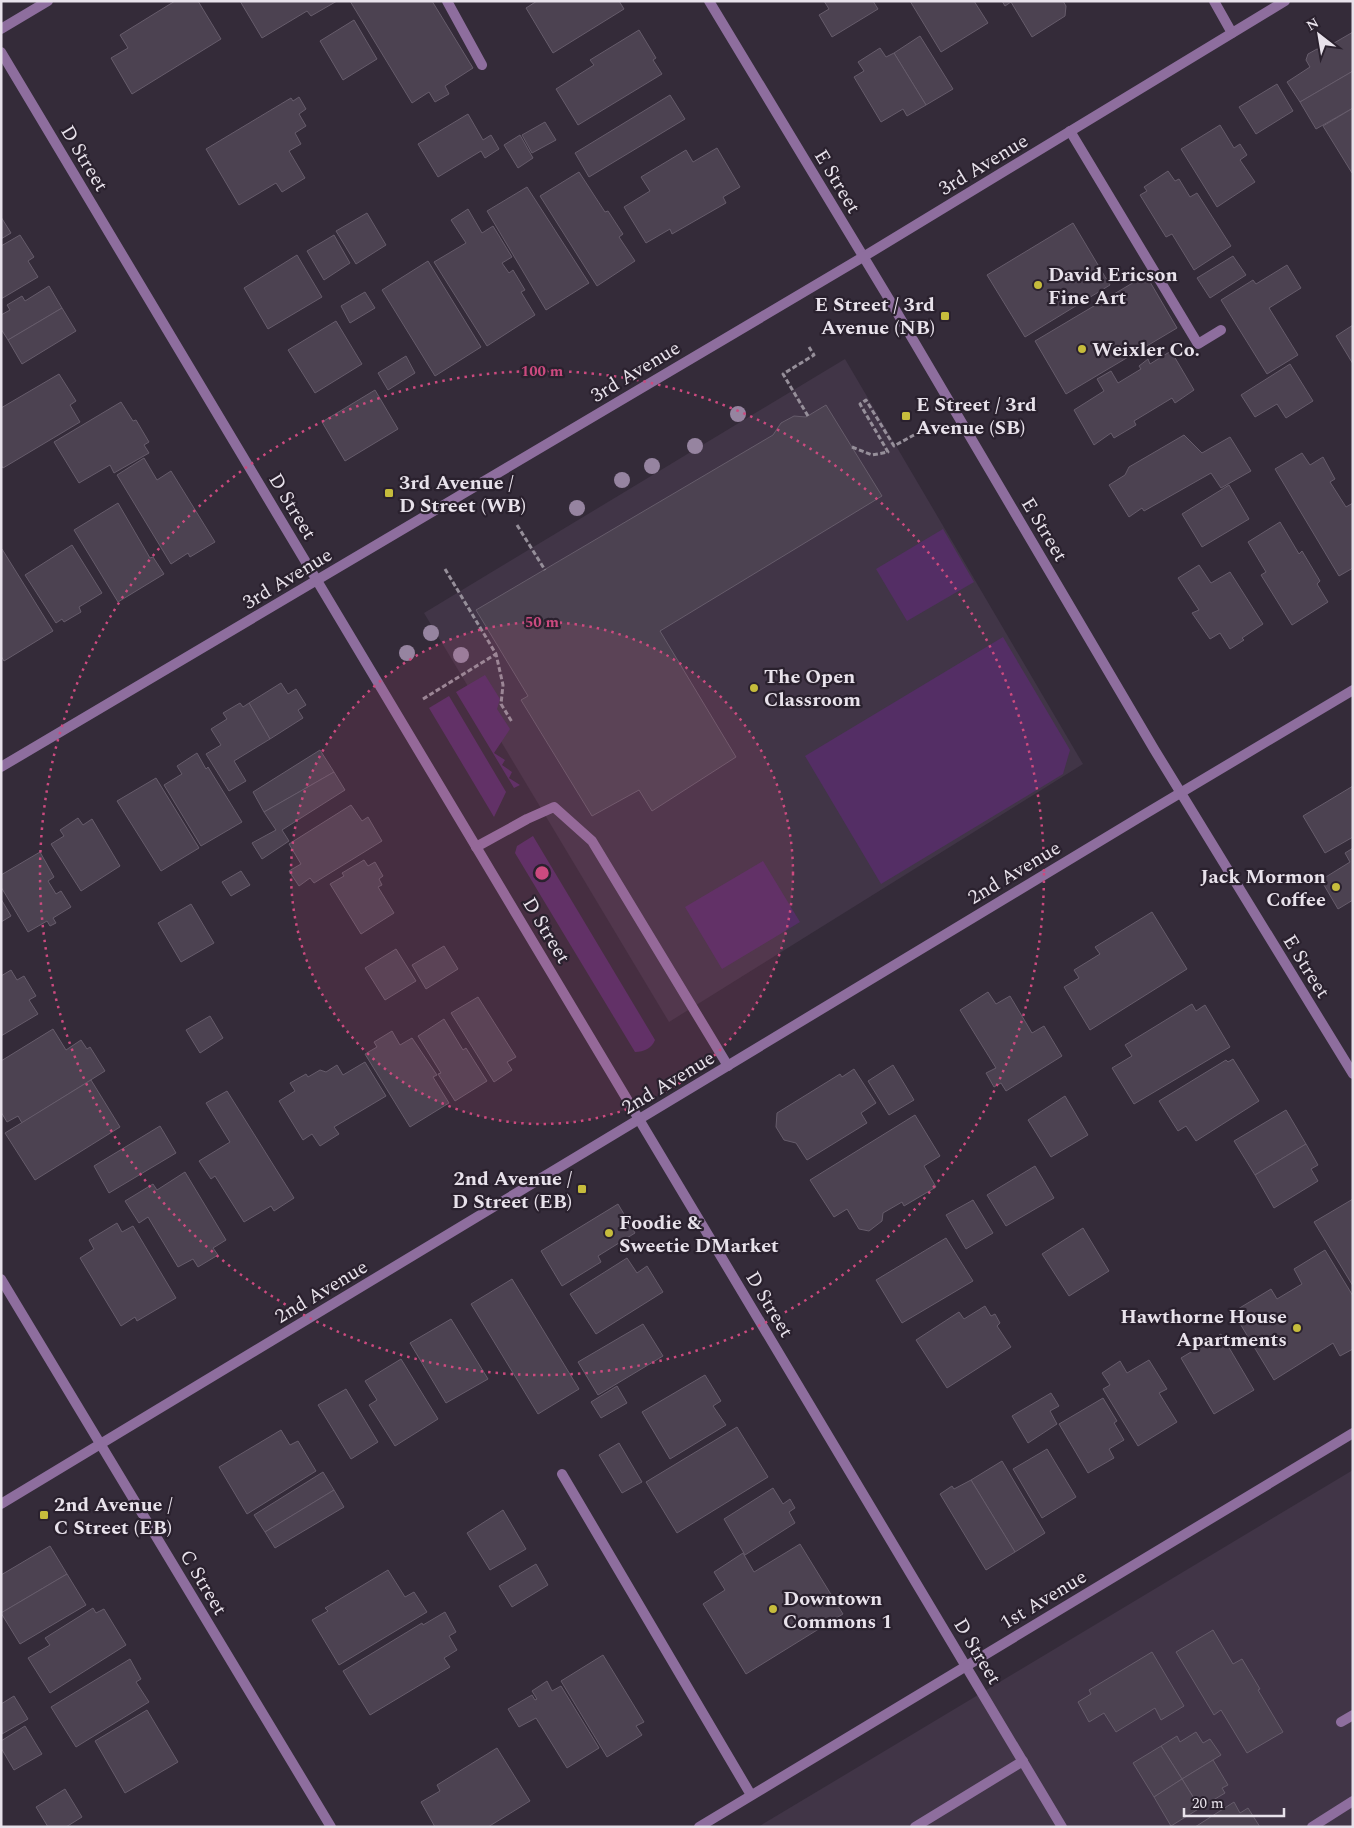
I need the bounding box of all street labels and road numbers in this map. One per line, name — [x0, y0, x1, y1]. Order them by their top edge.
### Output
street label: D Street — [52, 120, 116, 198]
street label: 3rd Avenue — [933, 126, 1034, 204]
street label: E Street — [806, 144, 868, 219]
street label: 3rd Avenue — [585, 333, 686, 411]
street label: D Street — [260, 468, 324, 546]
street label: E Street — [1013, 492, 1075, 567]
street label: 3rd Avenue — [237, 540, 338, 618]
street label: 2nd Avenue — [962, 833, 1067, 912]
street label: D Street — [514, 892, 578, 970]
street label: E Street — [1275, 929, 1338, 1004]
street label: 2nd Avenue — [616, 1043, 721, 1122]
street label: 2nd Avenue — [269, 1252, 374, 1331]
street label: D Street — [737, 1266, 801, 1344]
street label: C Street — [172, 1544, 235, 1621]
street label: 1st Avenue — [994, 1562, 1093, 1638]
street label: D Street — [945, 1613, 1009, 1691]

